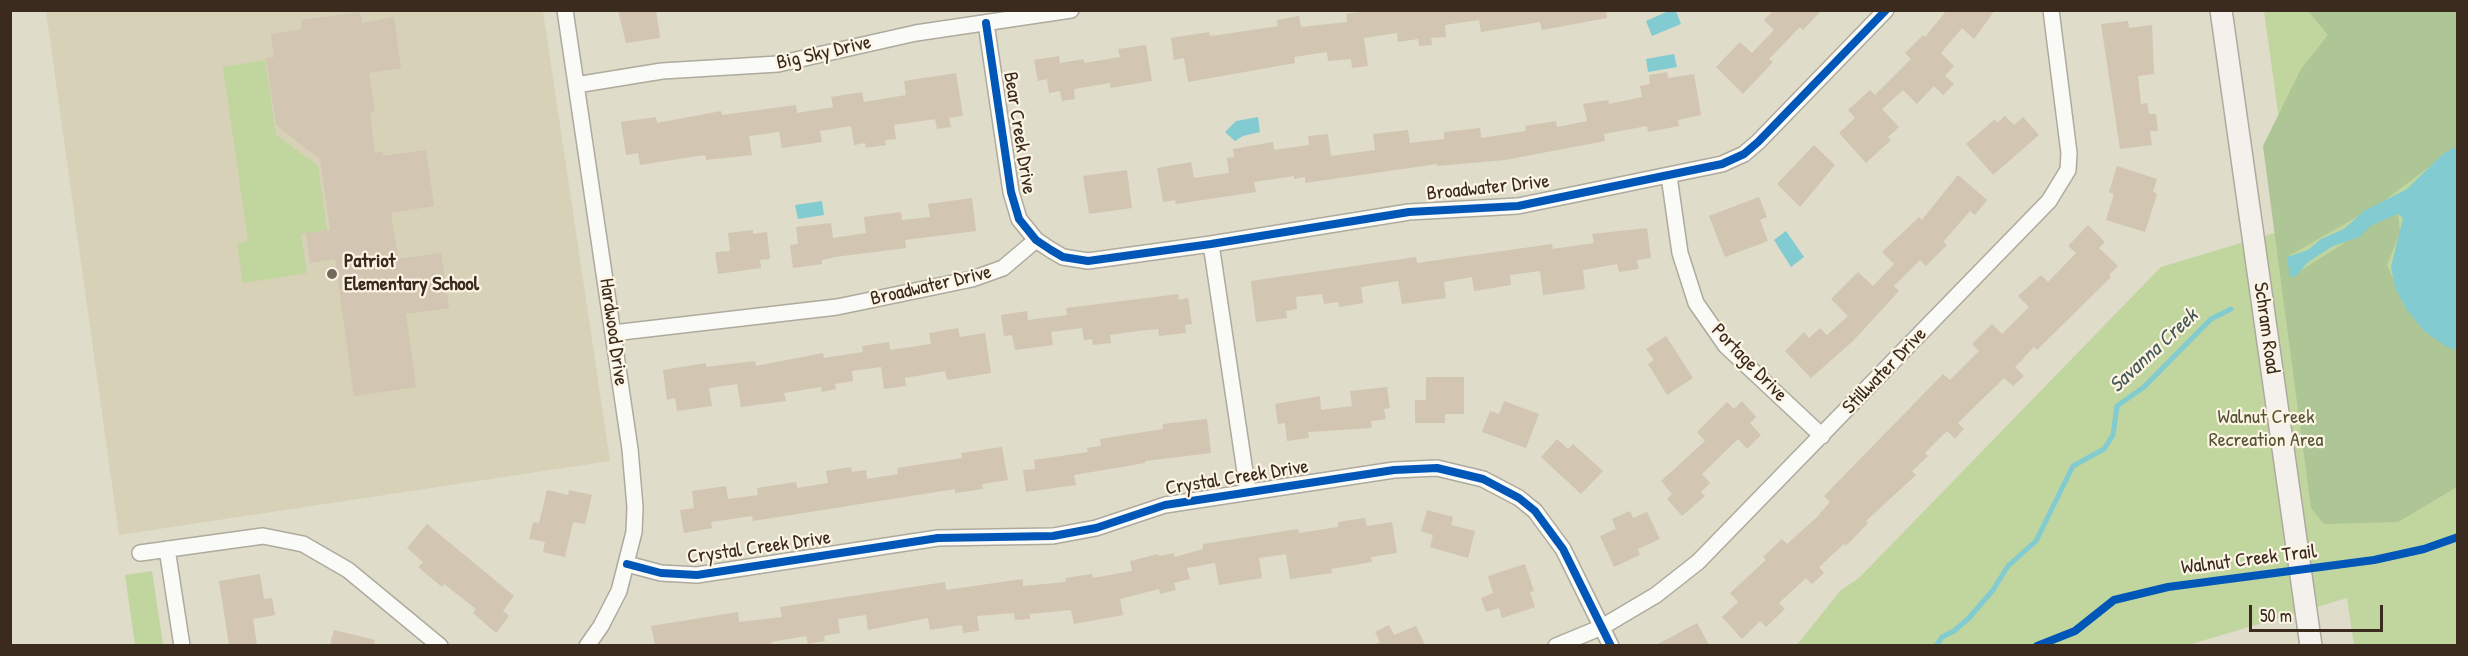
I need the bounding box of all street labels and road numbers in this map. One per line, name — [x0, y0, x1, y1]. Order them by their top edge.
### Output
street label: Big Sky Drive — [774, 30, 874, 76]
street label: Bear Creek Drive — [997, 70, 1041, 196]
street label: Broadwater Drive — [1425, 170, 1551, 206]
street label: Broadwater Drive — [868, 260, 994, 312]
street label: Hardwood Drive — [594, 277, 632, 387]
street label: Schram Road — [2248, 281, 2284, 375]
street label: Portage Drive — [1706, 319, 1792, 407]
street label: Stillwater Drive — [1838, 323, 1932, 419]
street label: Crystal Creek Drive — [1164, 455, 1310, 501]
street label: Crystal Creek Drive — [686, 526, 832, 570]
street label: Walnut Creek Trail — [2180, 540, 2318, 580]

